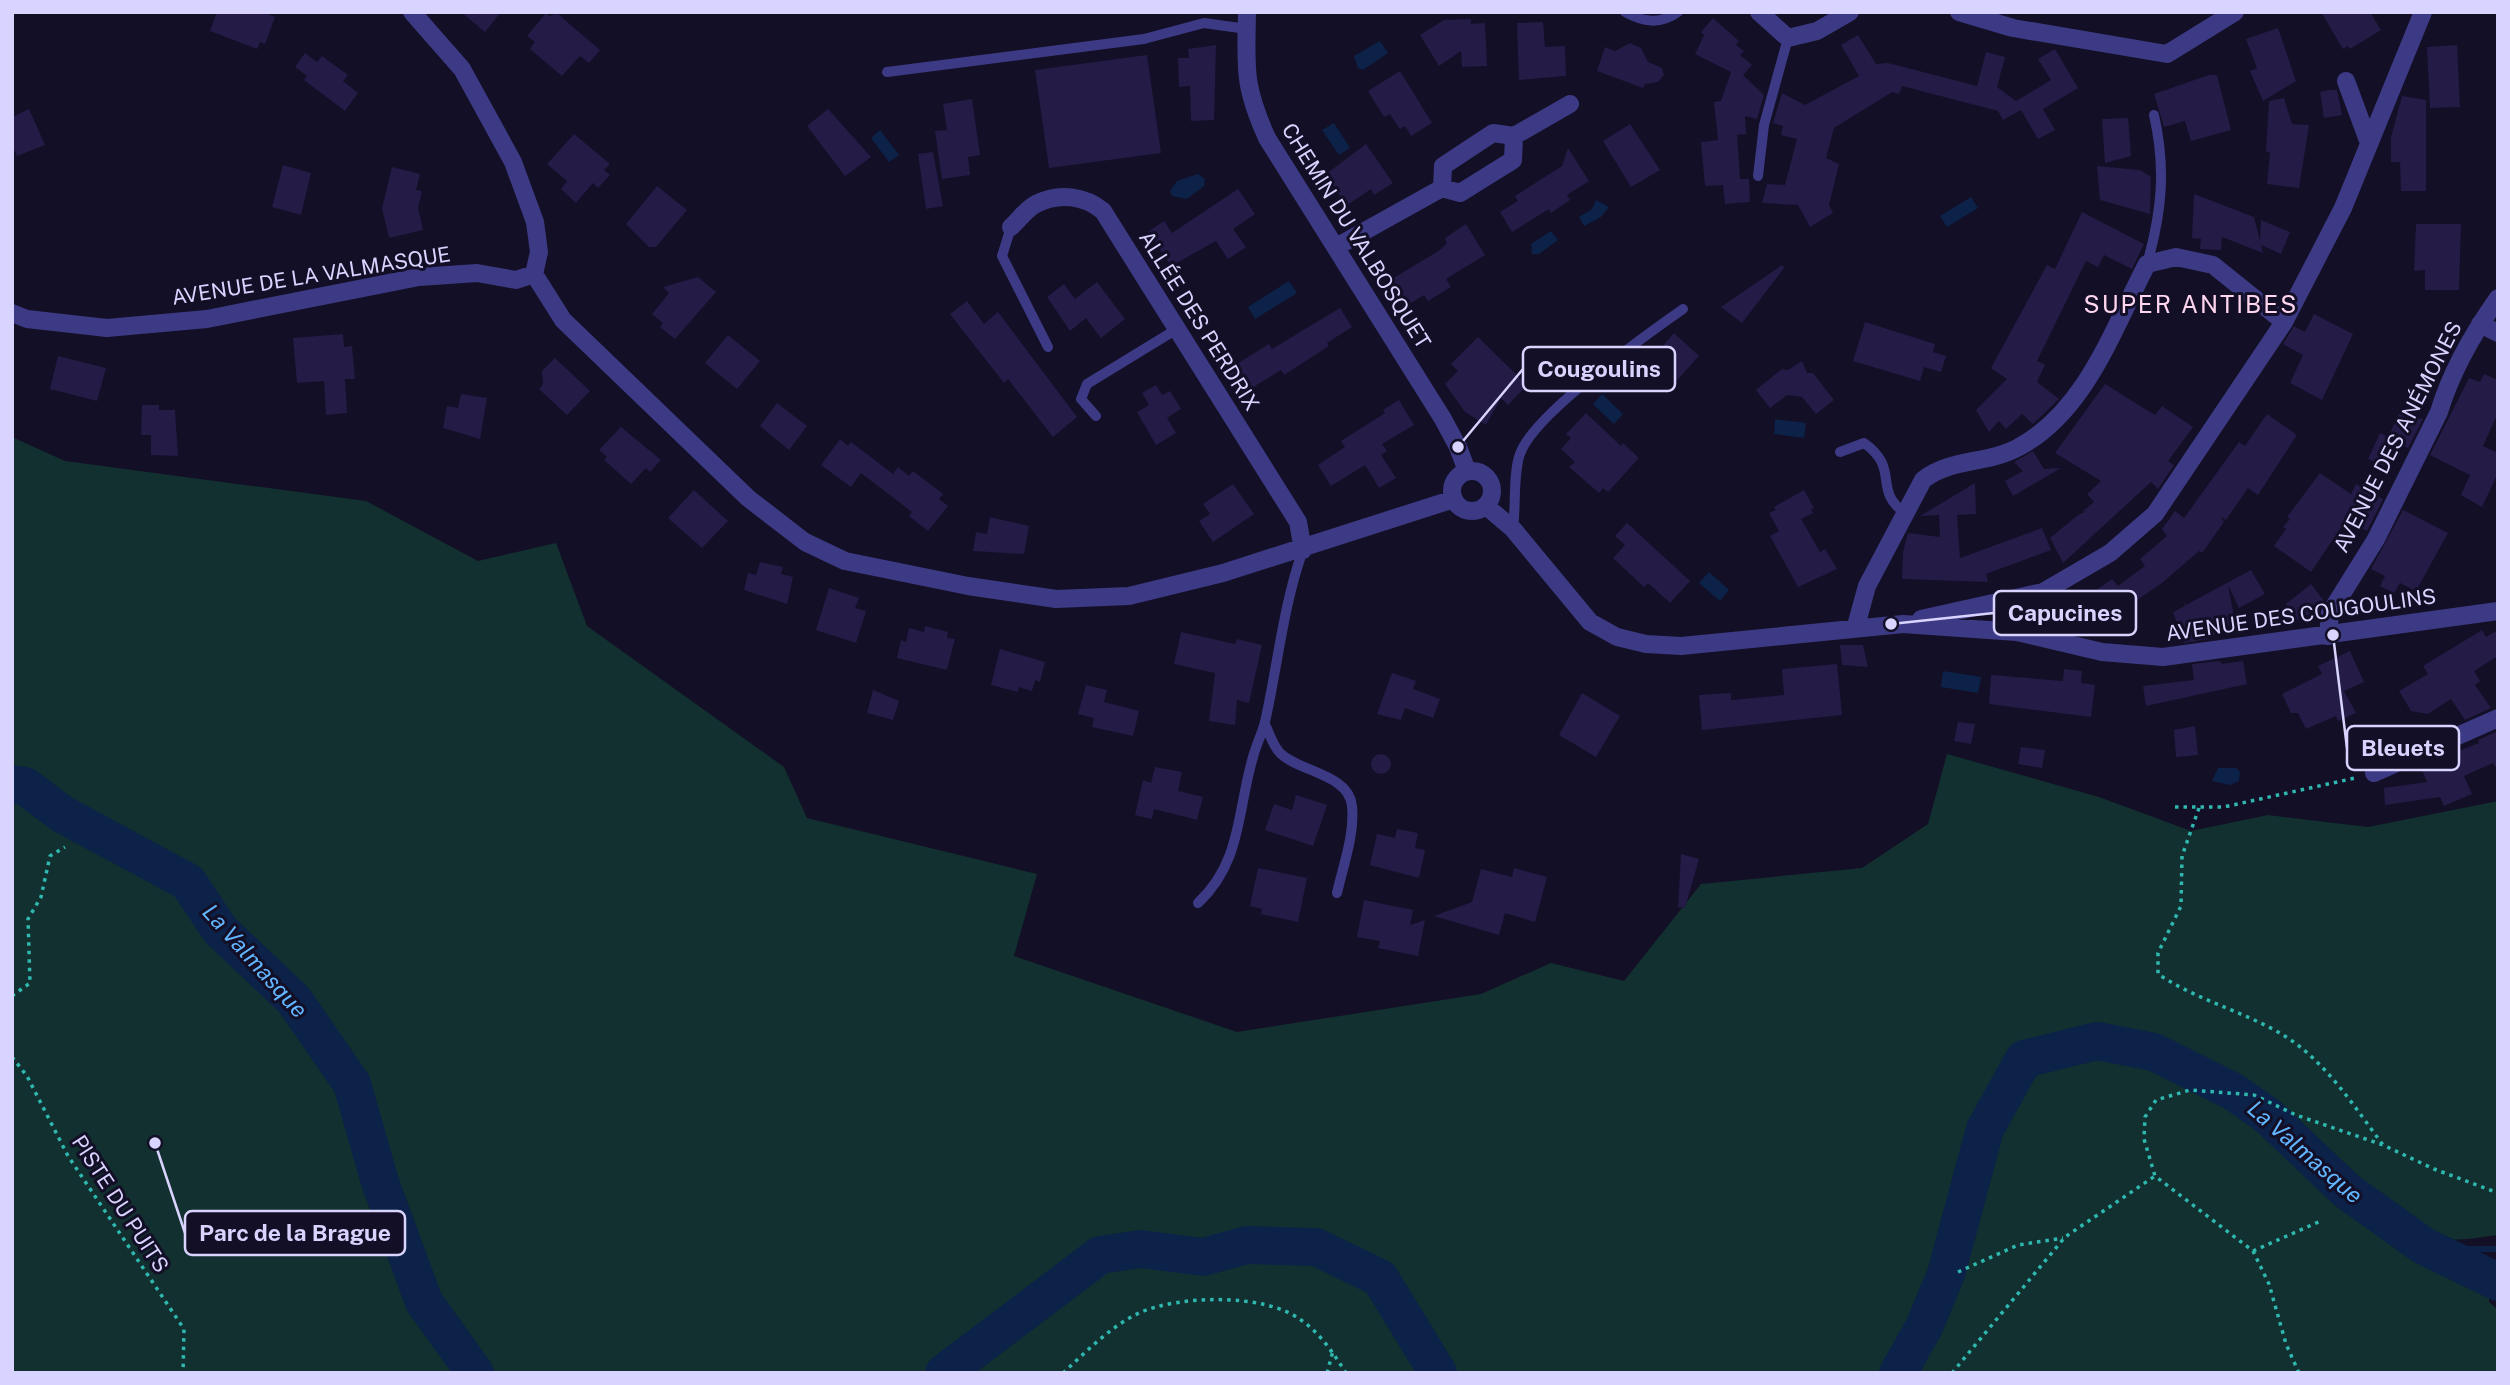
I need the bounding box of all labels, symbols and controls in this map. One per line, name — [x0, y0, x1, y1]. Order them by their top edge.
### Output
street label: CHEMIN DU VALBOSQUET — [1277, 118, 1436, 353]
street label: ALLÉE DES PERDRIX — [1134, 226, 1265, 415]
street label: AVENUE DE LA VALMASQUE — [170, 241, 452, 310]
district label: SUPER ANTIBES — [2084, 290, 2298, 318]
street label: AVENUE DES ANÉMONES — [2328, 317, 2467, 557]
callout: Cougoulins — [1523, 347, 1675, 391]
text: Cougoulins — [1537, 355, 1661, 382]
street label: AVENUE DES COUGOULINS — [2164, 583, 2438, 646]
callout: Capucines — [1994, 591, 2136, 635]
text: Capucines — [2008, 599, 2122, 626]
callout: Bleuets — [2347, 726, 2459, 770]
text: Bleuets — [2361, 734, 2445, 761]
water label: La Valmasque — [197, 898, 313, 1023]
water label: La Valmasque — [2242, 1094, 2368, 1209]
street label: PISTE DU PUITS — [67, 1130, 174, 1277]
callout: Parc de la Brague — [185, 1211, 405, 1255]
text: Parc de la Brague — [199, 1219, 391, 1246]

